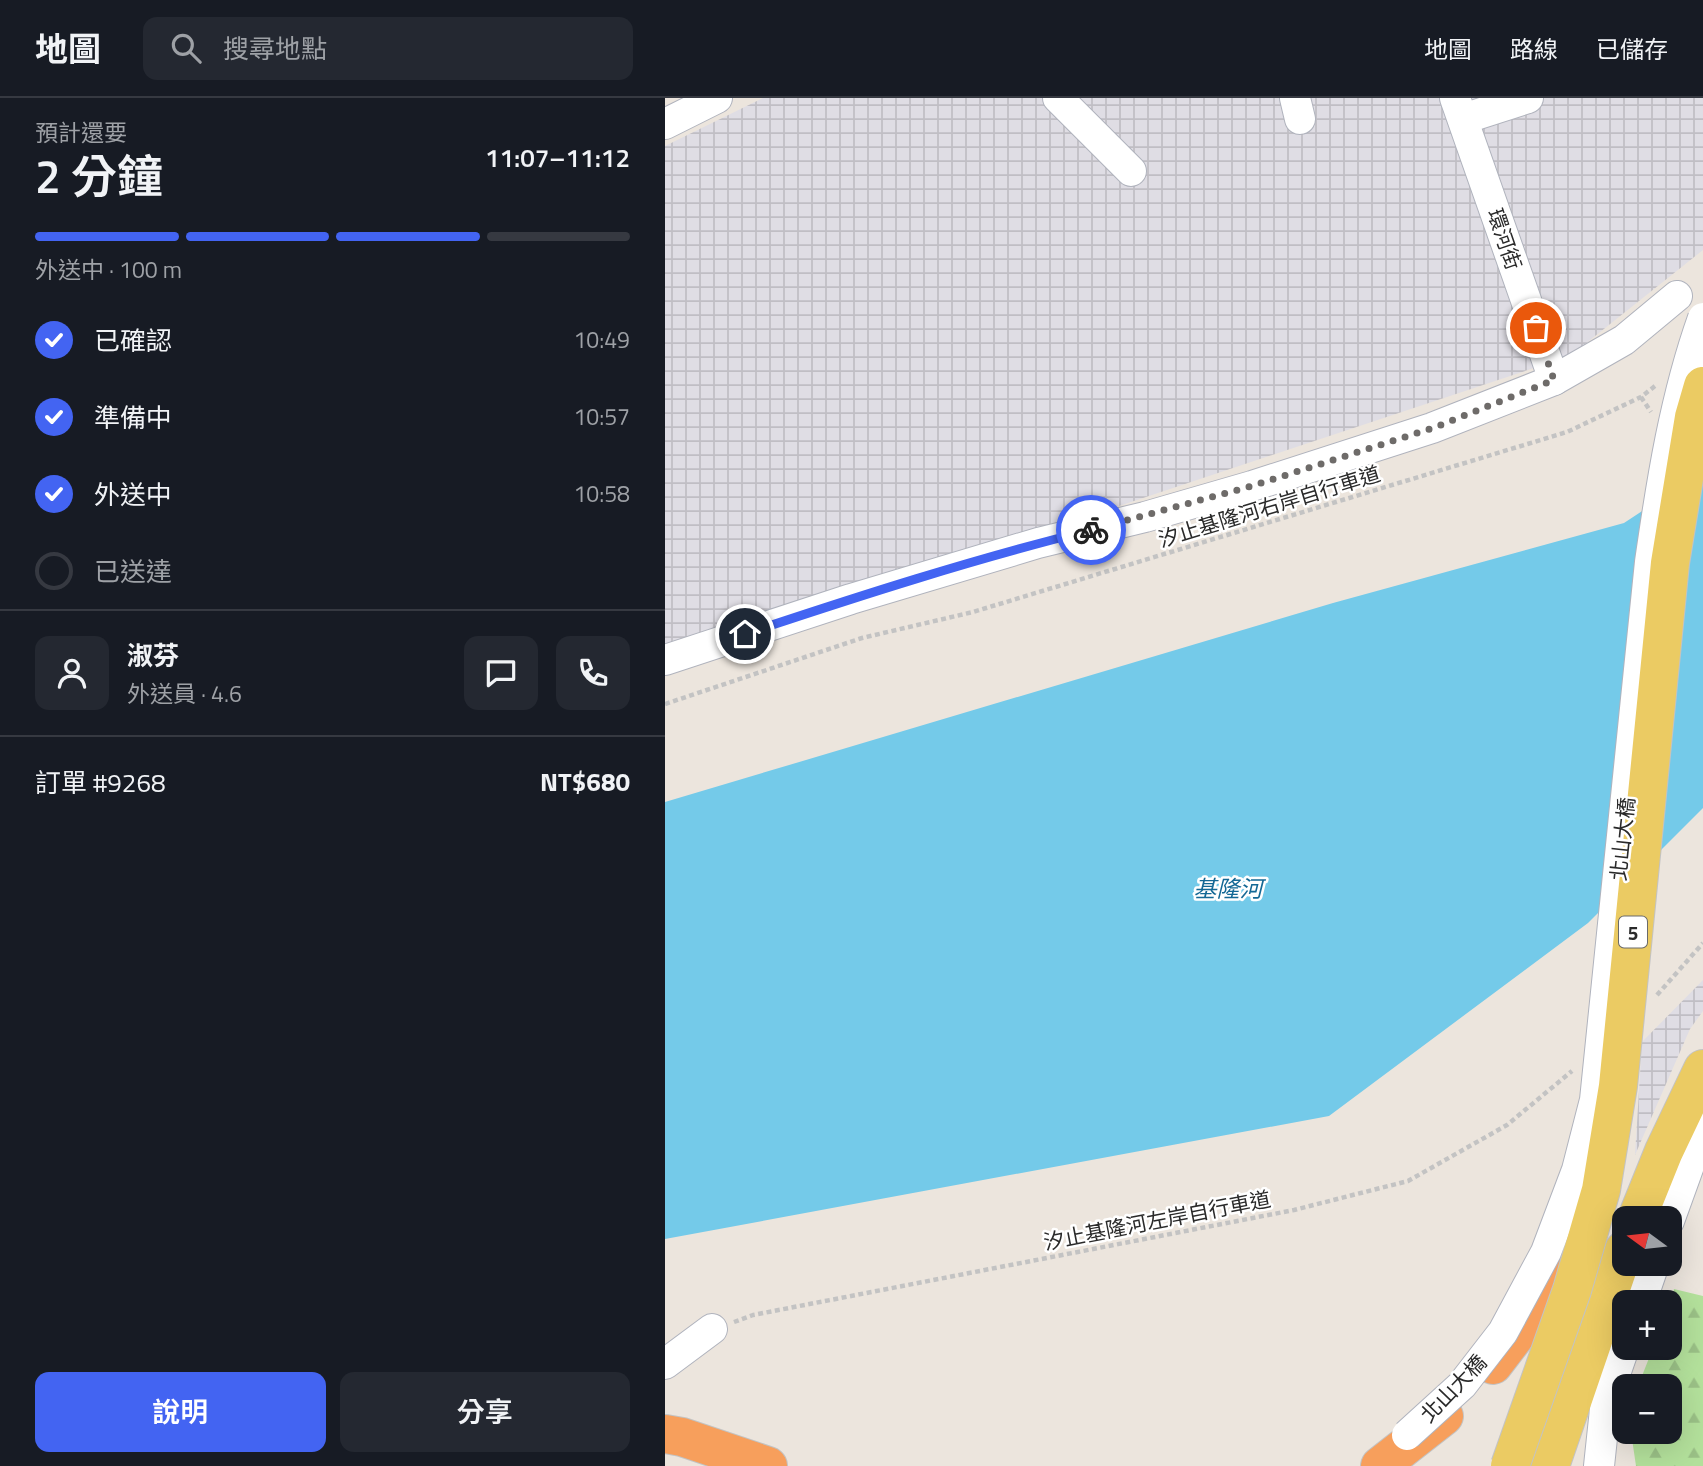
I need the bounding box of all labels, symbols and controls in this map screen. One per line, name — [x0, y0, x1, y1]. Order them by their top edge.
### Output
search box — [143, 17, 633, 80]
text: 地圖 — [35, 24, 101, 74]
icon: search — [167, 29, 205, 67]
text: 搜尋地點 — [223, 29, 327, 68]
text: 地圖 — [1424, 31, 1472, 67]
text: 路線 — [1510, 31, 1558, 67]
text: 已儲存 — [1596, 31, 1668, 67]
text: 預計還要 — [35, 115, 127, 150]
text: 11:07–11:12 — [485, 138, 630, 177]
text: 2 分鐘 — [35, 141, 163, 211]
street label: 環河街 — [1480, 204, 1530, 274]
text: 外送中 · 100 m — [35, 252, 182, 287]
pin — [1506, 298, 1566, 358]
icon: bag — [1517, 309, 1555, 347]
icon: check — [35, 321, 73, 359]
text: 已確認 — [94, 321, 172, 360]
text: 10:49 — [573, 322, 630, 357]
icon: check — [35, 398, 73, 436]
text: 準備中 — [94, 398, 172, 437]
text: 10:57 — [573, 399, 630, 434]
street label: 汐止基隆河右岸自行車道 — [1154, 457, 1384, 555]
icon: check — [35, 475, 73, 513]
text: 外送中 — [94, 475, 172, 514]
text: 10:58 — [573, 476, 630, 511]
courier — [1056, 495, 1126, 565]
icon: bike — [1072, 511, 1110, 549]
text: 已送達 — [94, 552, 172, 591]
pin — [715, 604, 775, 664]
icon: home — [726, 615, 764, 653]
button: person — [35, 636, 109, 710]
text: 淑芬 — [127, 636, 179, 675]
button: chat — [464, 636, 538, 710]
button: phone — [556, 636, 630, 710]
text: 外送員 · 4.6 — [127, 676, 242, 711]
text: NT$680 — [540, 762, 630, 801]
text: 訂單 #9268 — [35, 763, 166, 802]
street label: 北山大橋 — [1602, 796, 1642, 882]
water label: 基隆河 — [1194, 871, 1267, 906]
road number: 5 — [1619, 916, 1647, 947]
street label: 汐止基隆河左岸自行車道 — [1041, 1182, 1273, 1258]
north arrow — [1612, 1206, 1682, 1276]
map controls — [1612, 1206, 1682, 1444]
button: + — [1612, 1290, 1682, 1360]
street label: 北山大橋 — [1412, 1347, 1494, 1429]
button: 說明 — [35, 1372, 326, 1452]
button: 分享 — [340, 1372, 630, 1452]
button: − — [1612, 1374, 1682, 1444]

